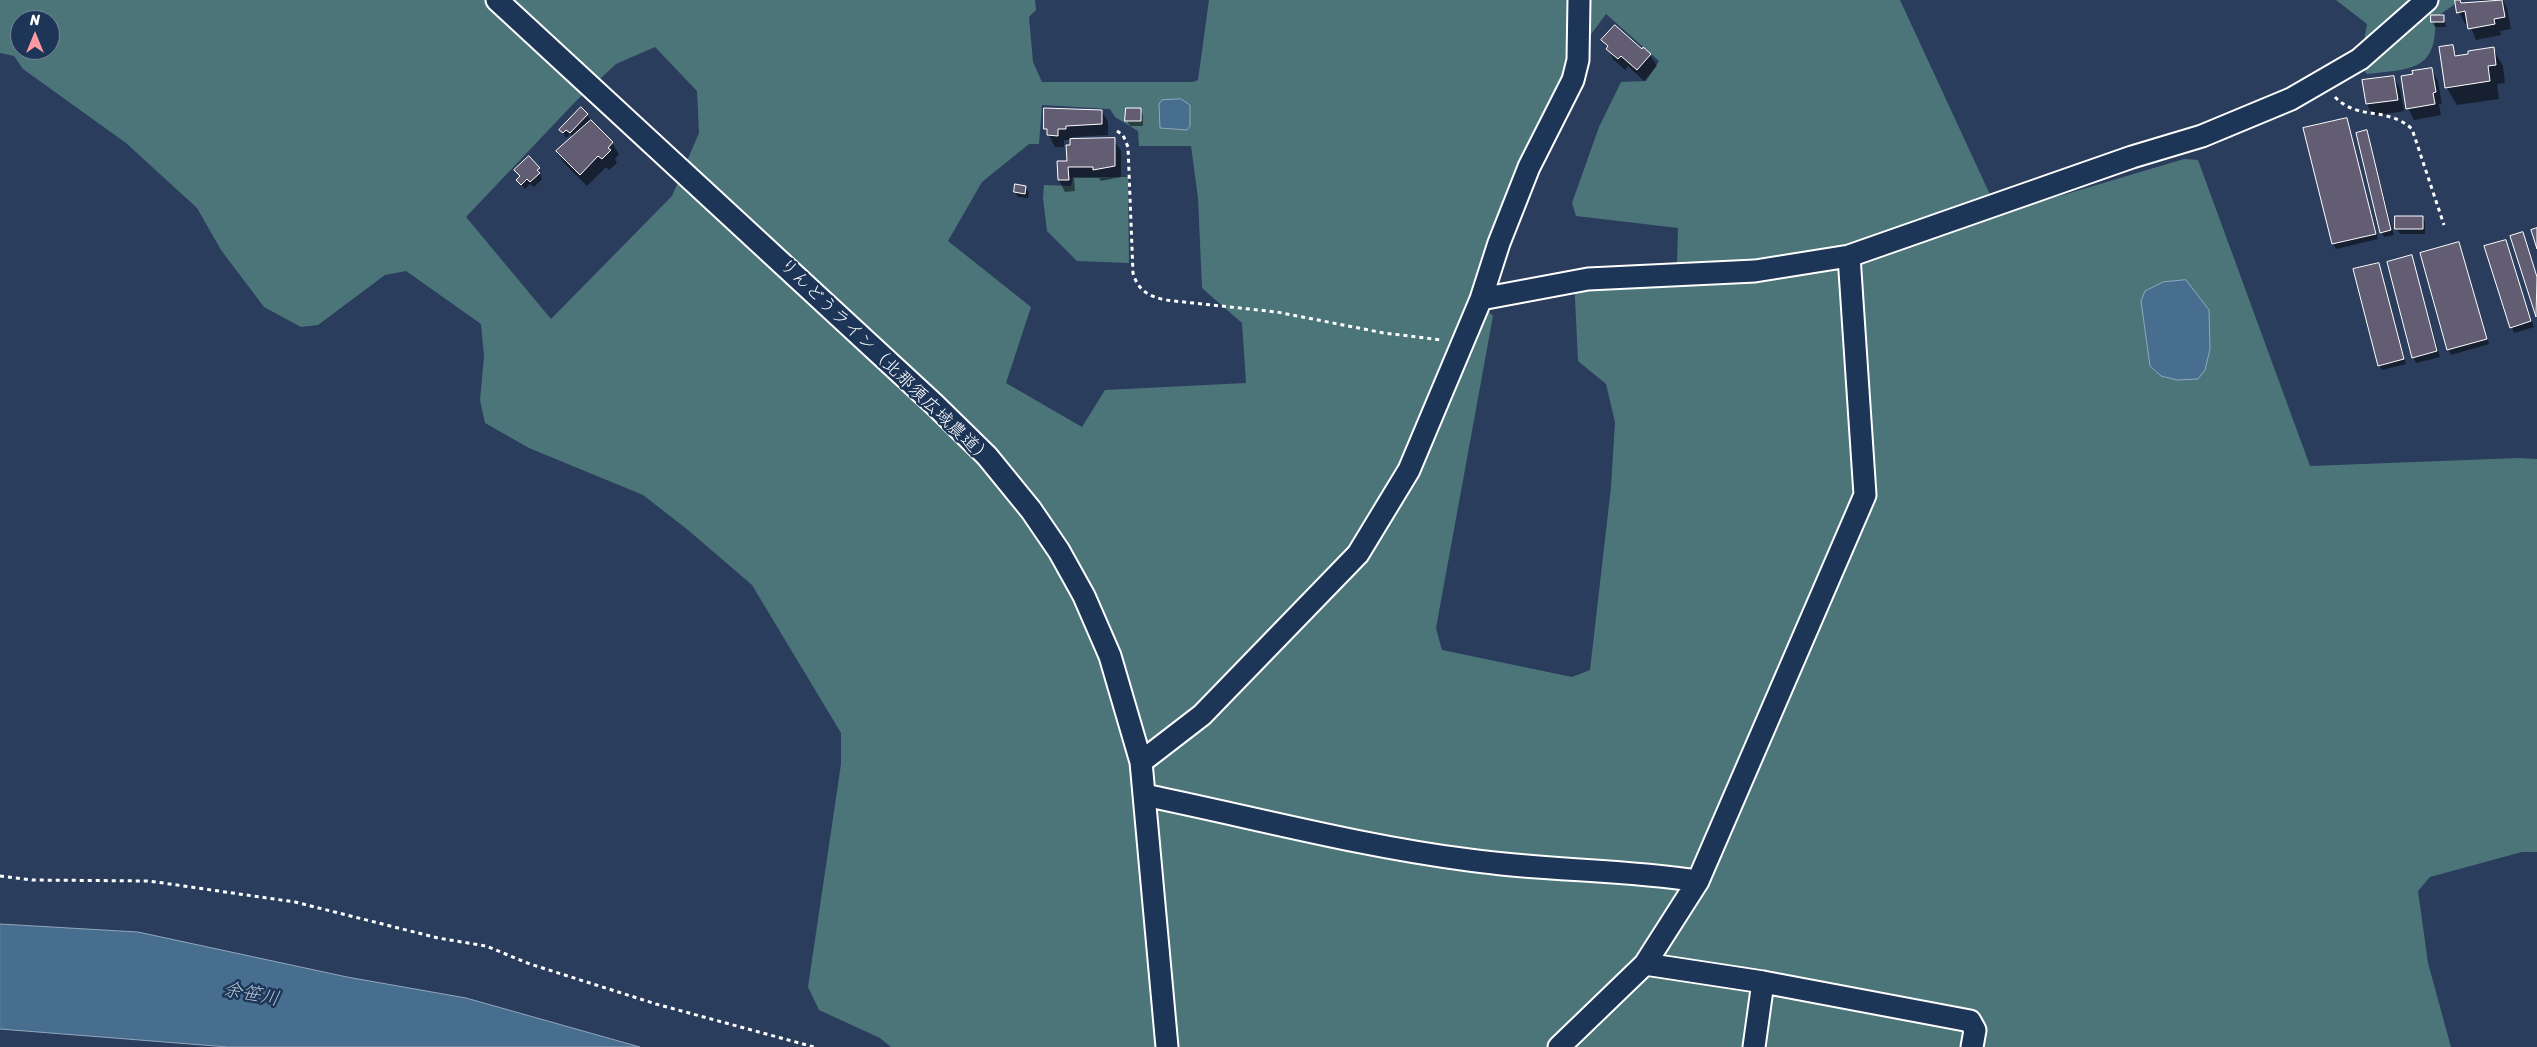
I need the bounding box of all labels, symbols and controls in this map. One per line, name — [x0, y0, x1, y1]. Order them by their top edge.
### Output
text: N — [30, 8, 40, 33]
north arrow — [10, 10, 60, 60]
street label: りんどうライン（北那須広域農道） — [774, 254, 996, 470]
water label: 余笹川 — [221, 978, 281, 1012]

